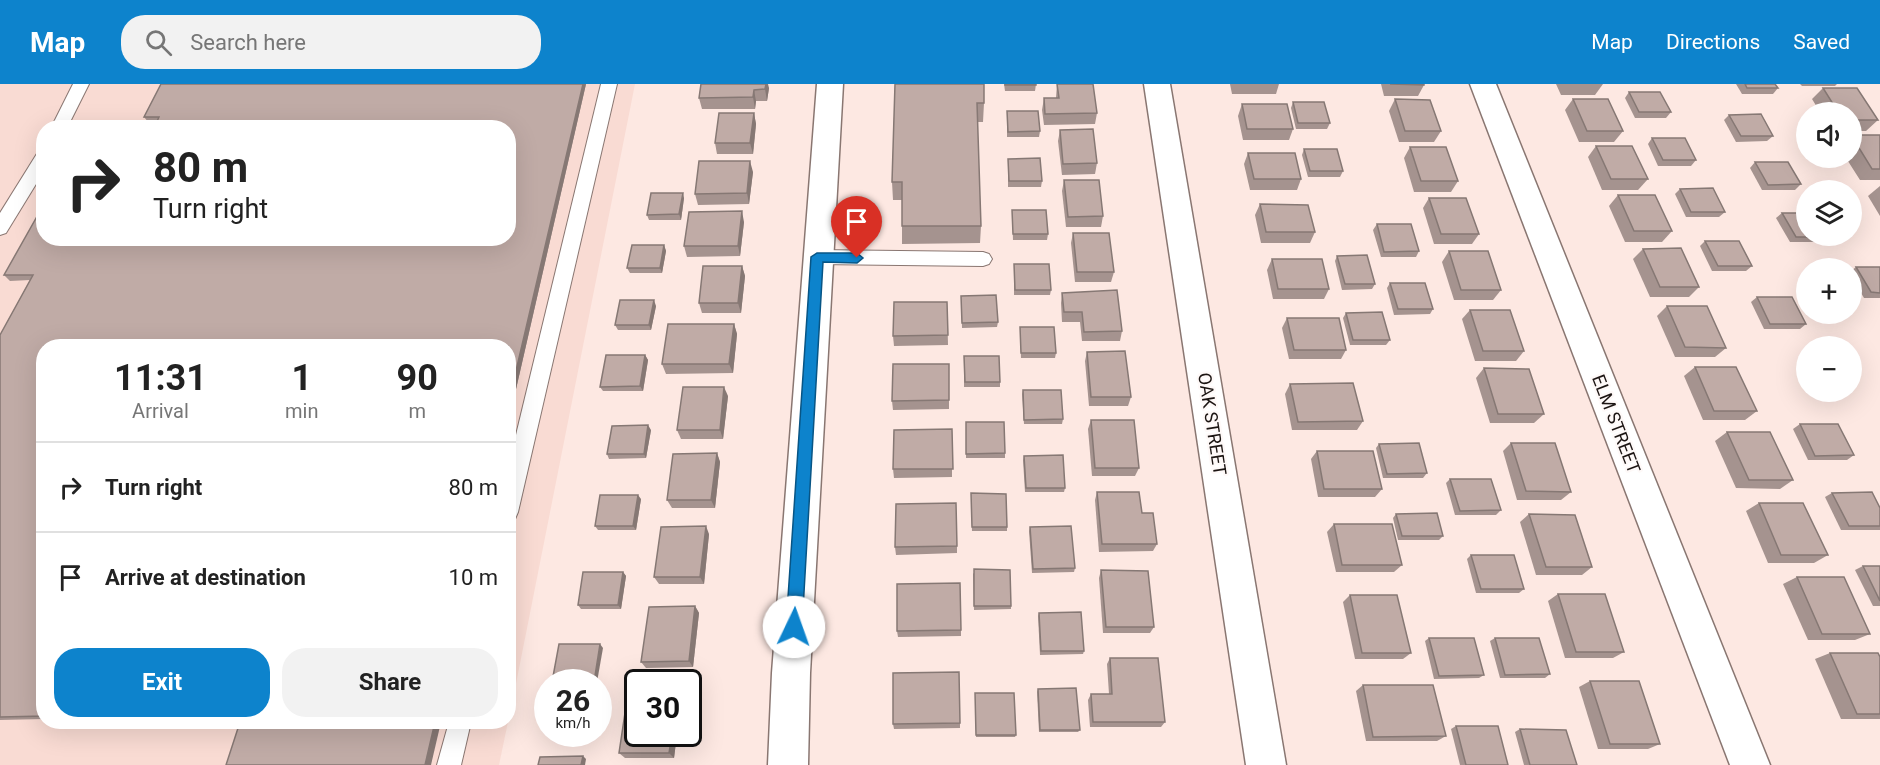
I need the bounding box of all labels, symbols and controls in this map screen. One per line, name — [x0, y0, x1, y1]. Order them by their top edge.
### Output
search box — [121, 15, 541, 69]
text: Map — [30, 26, 85, 59]
icon: search — [142, 26, 175, 59]
text: Search here — [190, 30, 306, 55]
text: Map — [1591, 30, 1633, 54]
text: Directions — [1666, 30, 1760, 54]
text: Saved — [1793, 30, 1850, 54]
map controls — [1796, 102, 1862, 402]
button: sound — [1796, 102, 1862, 168]
text: 80 m — [153, 143, 248, 192]
icon: right — [54, 144, 132, 222]
button: layers — [1796, 180, 1862, 246]
text: Turn right — [153, 193, 268, 225]
pin — [831, 196, 882, 258]
icon: arrive — [840, 205, 873, 238]
button: + — [1796, 258, 1862, 324]
button: − — [1796, 336, 1862, 402]
text: 11:31 — [114, 357, 207, 399]
text: 1 — [291, 357, 312, 399]
text: 90 — [397, 357, 438, 399]
street label: OAK STREET — [1194, 371, 1231, 477]
street label: ELM STREET — [1588, 372, 1645, 476]
text: Arrival — [132, 399, 189, 423]
text: min — [285, 399, 318, 423]
text: m — [408, 399, 426, 423]
icon: right — [54, 471, 87, 504]
text: Turn right — [105, 475, 202, 500]
text: 80 m — [449, 475, 498, 500]
icon: arrive — [54, 561, 87, 594]
text: Arrive at destination — [105, 565, 306, 590]
text: 10 m — [449, 565, 498, 590]
position arrow — [762, 595, 826, 659]
button: Exit — [54, 648, 270, 717]
button: Share — [282, 648, 498, 717]
speed limit sign: 30 — [624, 669, 702, 747]
text: 26 — [556, 683, 590, 718]
text: km/h — [555, 714, 591, 732]

